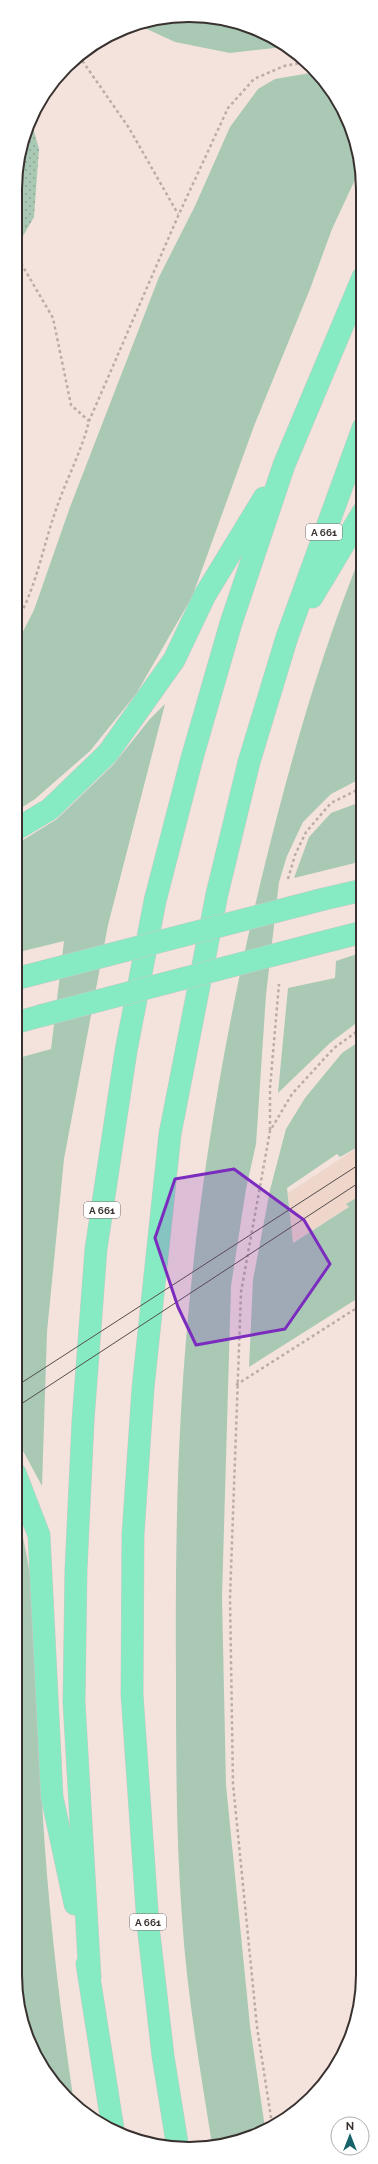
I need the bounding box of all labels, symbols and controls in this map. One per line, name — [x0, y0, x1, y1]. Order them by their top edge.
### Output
road number: A 661 — [306, 524, 342, 540]
road number: A 661 — [84, 1202, 120, 1218]
road number: A 661 — [130, 1914, 166, 1930]
north arrow — [330, 2116, 370, 2156]
text: N — [346, 2120, 354, 2133]

